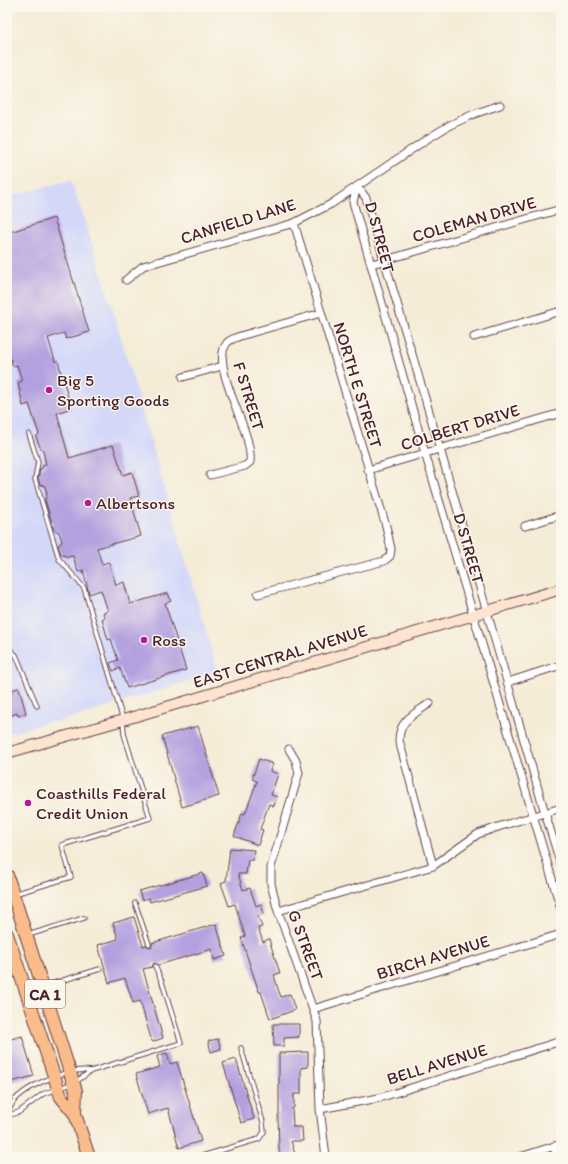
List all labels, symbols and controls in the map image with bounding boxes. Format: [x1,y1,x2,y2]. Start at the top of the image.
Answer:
street label: COLEMAN DRIVE [410,192,538,246]
street label: CANFIELD LANE [178,194,298,248]
street label: D STREET [361,199,399,275]
street label: NORTH E STREET [329,320,387,451]
street label: F STREET [229,359,269,433]
place label: Big 5 Sporting Goods [57,370,169,410]
marker: Big 5 Sporting Goods [44,385,54,395]
street label: COLBERT DRIVE [398,399,522,455]
place label: Albertsons [96,493,175,513]
marker: Albertsons [83,498,93,508]
street label: D STREET [449,510,489,586]
street label: EAST CENTRAL AVENUE [191,620,369,692]
place label: Ross [152,630,186,650]
marker: Ross [139,635,149,645]
place label: Coasthills Federal Credit Union [36,783,166,823]
marker: Coasthills Federal Credit Union [23,798,33,808]
street label: G STREET [284,907,328,983]
street label: BIRCH AVENUE [374,930,492,984]
road number: CA 1 [25,980,65,1008]
street label: BELL AVENUE [384,1039,490,1089]

